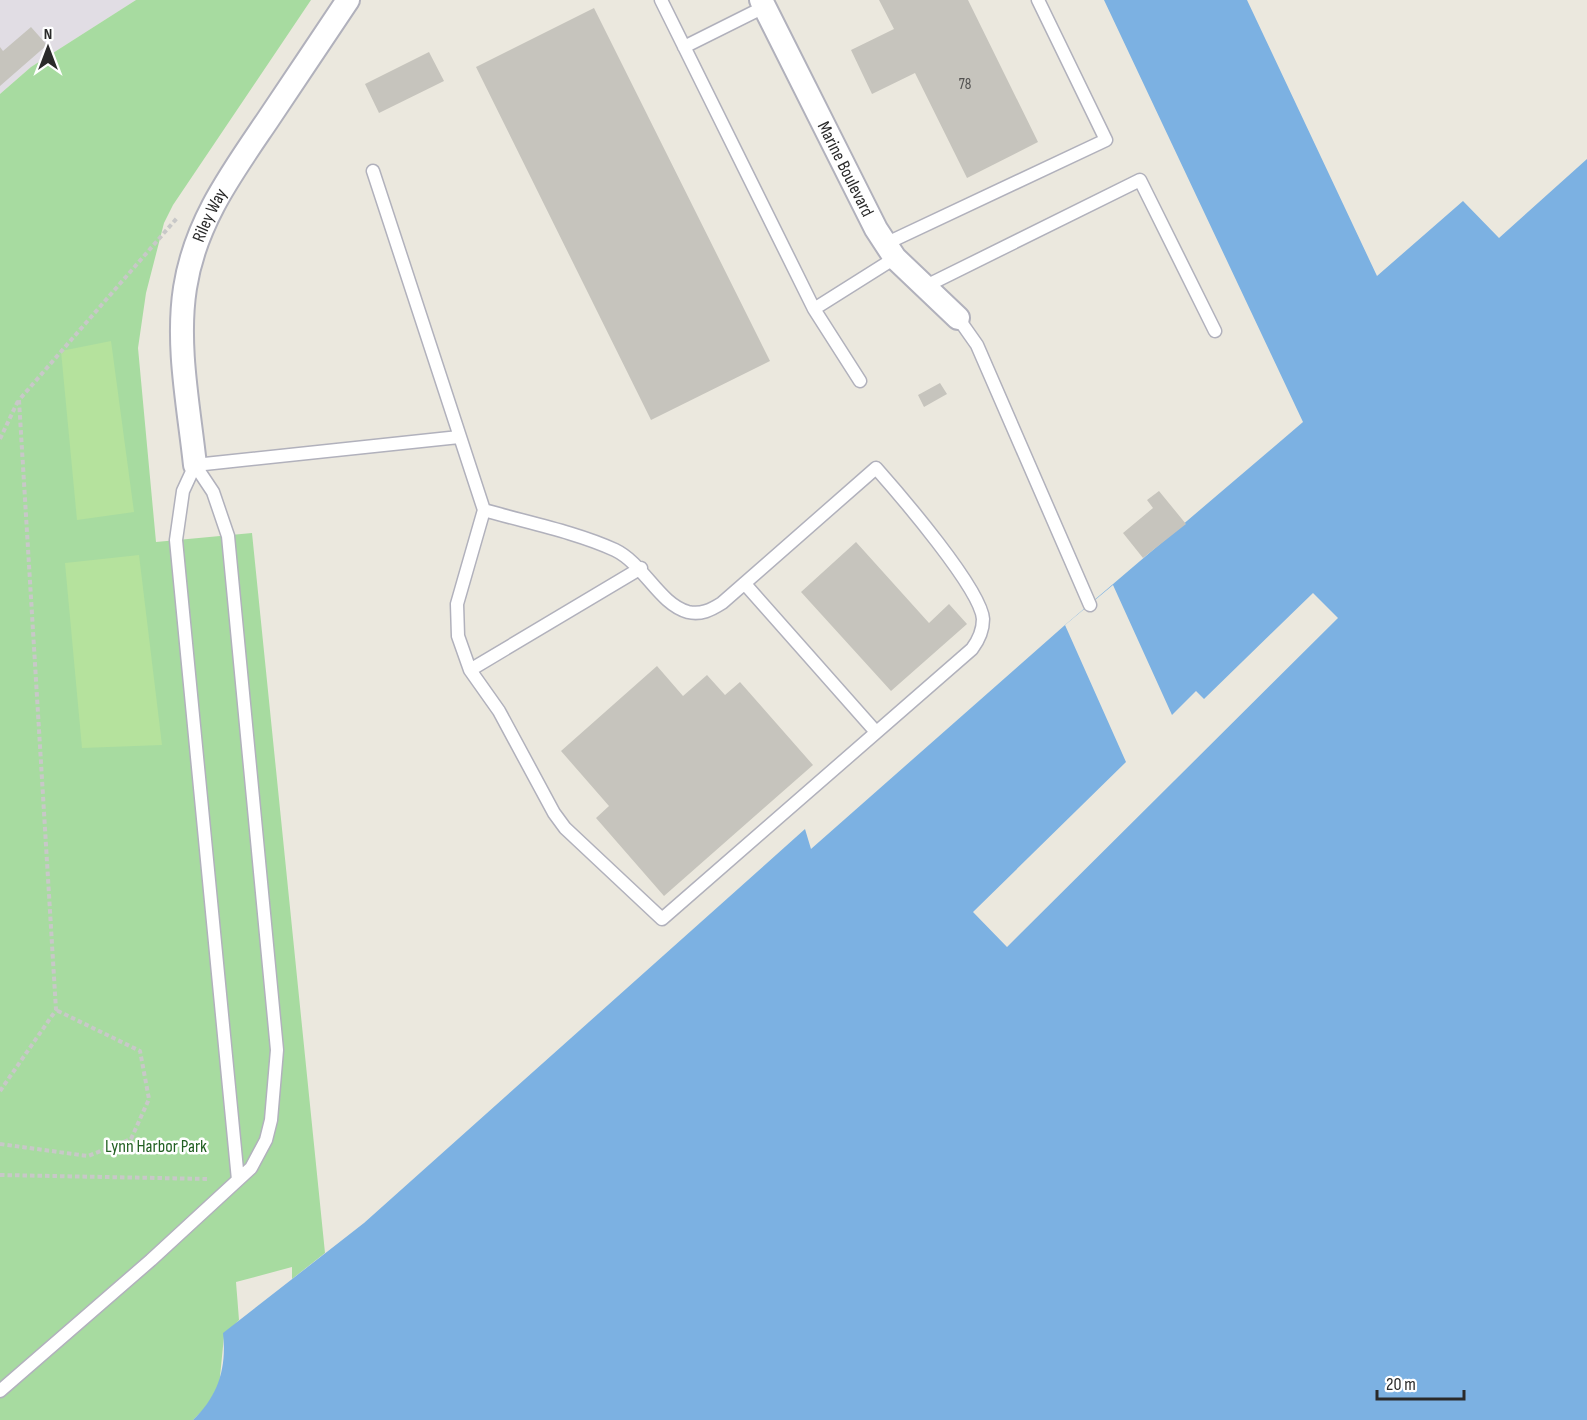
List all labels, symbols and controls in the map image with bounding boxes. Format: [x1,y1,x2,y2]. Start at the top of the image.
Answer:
north arrow [18,18,78,78]
text: N [44,25,52,44]
house number: 78 [959,75,971,94]
street label: Marine Boulevard [813,118,878,220]
street label: Riley Way [188,185,232,245]
park label: Lynn Harbor Park [105,1136,207,1157]
scale bar [1377,1363,1464,1401]
text: 20 m [1386,1374,1416,1395]

